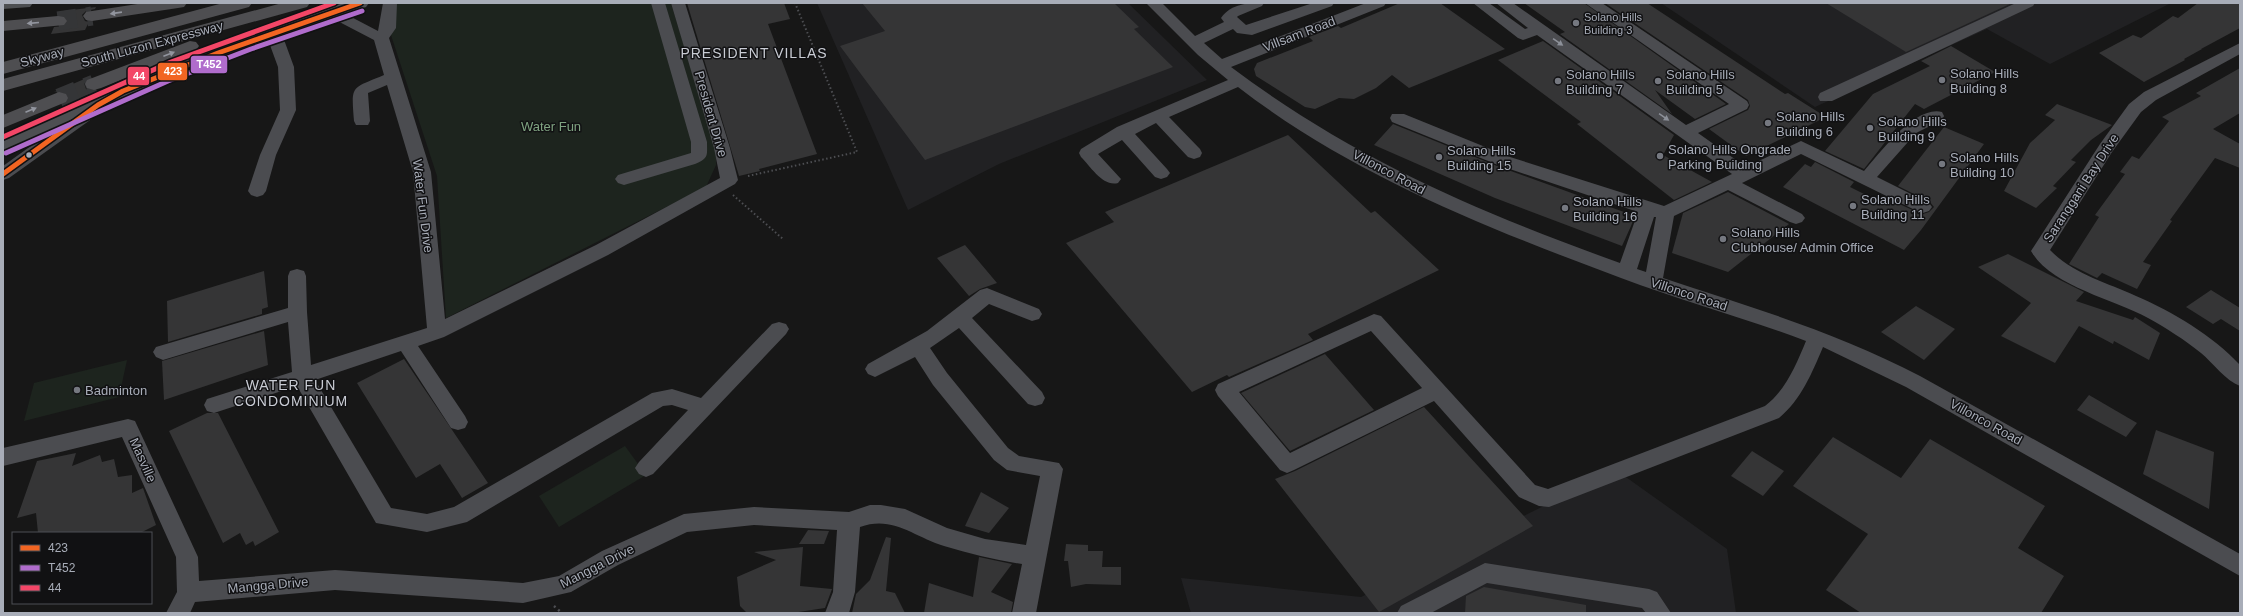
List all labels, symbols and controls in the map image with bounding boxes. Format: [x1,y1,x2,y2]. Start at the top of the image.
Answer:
one-way arrow [110,10,122,16]
place label: Solano Hills Building 3 [1584,11,1643,36]
street label: Villsam Road [1261,13,1337,55]
street label: South Luzon Expressway [79,18,225,70]
marker: Solano Hills Building 3 [1571,18,1581,28]
one-way arrow [27,20,39,26]
one-way arrow [1553,38,1563,46]
street label: Skyway [18,44,66,70]
district label: PRESIDENT VILLAS [680,45,828,61]
one-way arrow [164,51,176,57]
line badge: T452 [190,55,228,74]
text: T452 [196,58,222,70]
line badge: 423 [157,62,188,81]
text: 423 [164,65,182,77]
line badge: 44 [127,66,150,86]
place label: Solano Hills Building 8 [1950,66,2019,96]
place label: Solano Hills Building 7 [1566,67,1635,97]
place label: Solano Hills Building 5 [1666,67,1735,97]
street label: President Drive [692,69,730,159]
text: 44 [133,70,146,82]
marker: Solano Hills Building 8 [1937,75,1947,85]
marker: Solano Hills Building 7 [1553,76,1563,86]
marker: Solano Hills Building 5 [1653,76,1663,86]
one-way arrow [25,107,37,113]
place label: Solano Hills Building 6 [1776,109,1845,139]
one-way arrow [1659,113,1670,121]
place label: Solano Hills Building 9 [1878,114,1947,144]
marker: Solano Hills Building 6 [1763,118,1773,128]
park label: Water Fun [521,119,581,134]
marker: Solano Hills Building 9 [1865,123,1875,133]
street label: Saranggani Bay Drive [2040,131,2122,245]
place label: Solano Hills Ongrade Parking Building [1668,142,1791,172]
place label: Solano Hills Building 15 [1447,143,1516,173]
street label: Villonco Road [1350,147,1428,197]
unlabelled marker [24,150,34,160]
place label: Solano Hills Building 10 [1950,150,2019,180]
marker: Solano Hills Ongrade Parking Building [1655,151,1665,161]
marker: Solano Hills Building 15 [1434,152,1444,162]
street label: Water Fun Drive [410,158,436,254]
marker: Solano Hills Building 10 [1937,159,1947,169]
place label: Solano Hills Building 11 [1861,192,1930,222]
place label: Solano Hills Building 16 [1573,194,1642,224]
marker: Solano Hills Building 11 [1848,201,1858,211]
marker: Solano Hills Building 16 [1560,203,1570,213]
place label: Solano Hills Clubhouse/ Admin Office [1731,225,1874,255]
marker: Solano Hills Clubhouse/ Admin Office [1718,234,1728,244]
street label: Villonco Road [1649,275,1729,313]
district label: WATER FUN CONDOMINIUM [234,377,348,409]
place label: Badminton [85,383,147,398]
marker: Badminton [72,385,82,395]
street label: Villonco Road [1947,396,2025,448]
street label: Masville [127,435,159,485]
legend [12,532,152,604]
text: 423 [48,541,68,555]
street label: Mangga Drive [558,541,636,591]
text: T452 [48,561,76,575]
street label: Mangga Drive [227,574,309,596]
text: 44 [48,581,62,595]

